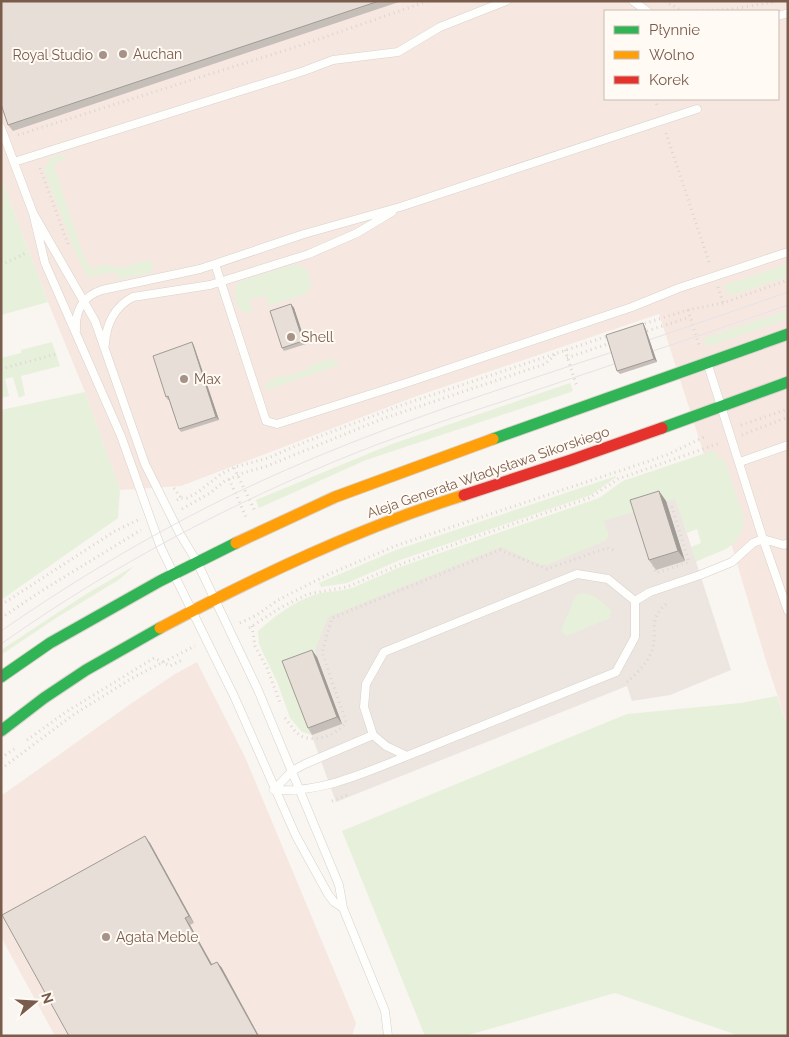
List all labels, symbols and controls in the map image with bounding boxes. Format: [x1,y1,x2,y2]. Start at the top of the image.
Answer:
legend [604,10,779,100]
text: Płynnie [649,21,700,39]
place label: Auchan [133,46,182,62]
text: Wolno [649,46,694,64]
place label: Royal Studio [13,47,93,63]
marker: Auchan [117,48,129,60]
marker: Royal Studio [97,49,109,61]
text: Korek [649,71,689,89]
place label: Shell [301,329,334,345]
marker: Shell [285,331,297,343]
place label: Max [194,371,221,387]
marker: Max [178,373,190,385]
street label: Aleja Generała Władysława Sikorskiego [365,423,611,521]
place label: Agata Meble [116,929,198,945]
marker: Agata Meble [100,931,112,943]
north arrow [10,977,60,1027]
text: N [38,990,57,1006]

